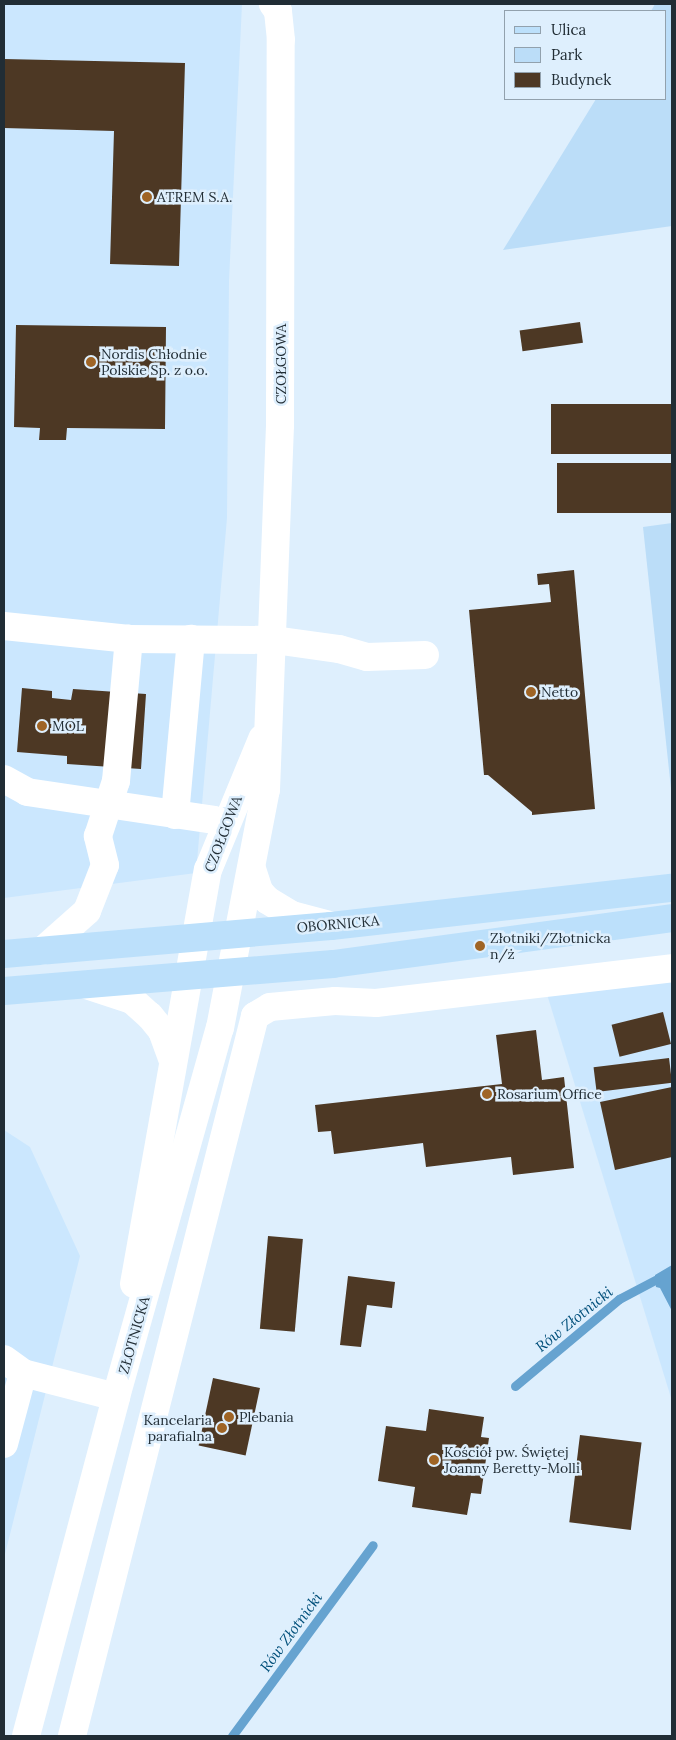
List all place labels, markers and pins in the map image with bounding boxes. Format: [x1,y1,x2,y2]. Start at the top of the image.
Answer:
place label: ATREM S.A. [157,189,232,205]
marker: ATREM S.A. [141,191,153,203]
place label: Nordis Chłodnie Polskie Sp. z o.o. [101,346,208,378]
marker: Nordis Chłodnie Polskie Sp. z o.o. [85,356,97,368]
place label: Netto [541,684,578,700]
marker: Netto [525,686,537,698]
place label: MOL [52,718,84,734]
marker: MOL [36,720,48,732]
place label: Złotniki/Złotnicka n/ż [490,930,611,962]
marker: Złotniki/Złotnicka n/ż [474,940,486,952]
place label: Rosarium Office [497,1086,602,1102]
marker: Rosarium Office [481,1088,493,1100]
place label: Plebania [239,1409,294,1425]
marker: Plebania [223,1411,235,1423]
place label: Kancelaria parafialna [143,1412,212,1444]
marker: Kancelaria parafialna [216,1422,228,1434]
place label: Kościół pw. Świętej Joanny Beretty-Molli [444,1444,580,1476]
marker: Kościół pw. Świętej Joanny Beretty-Molli [428,1454,440,1466]

